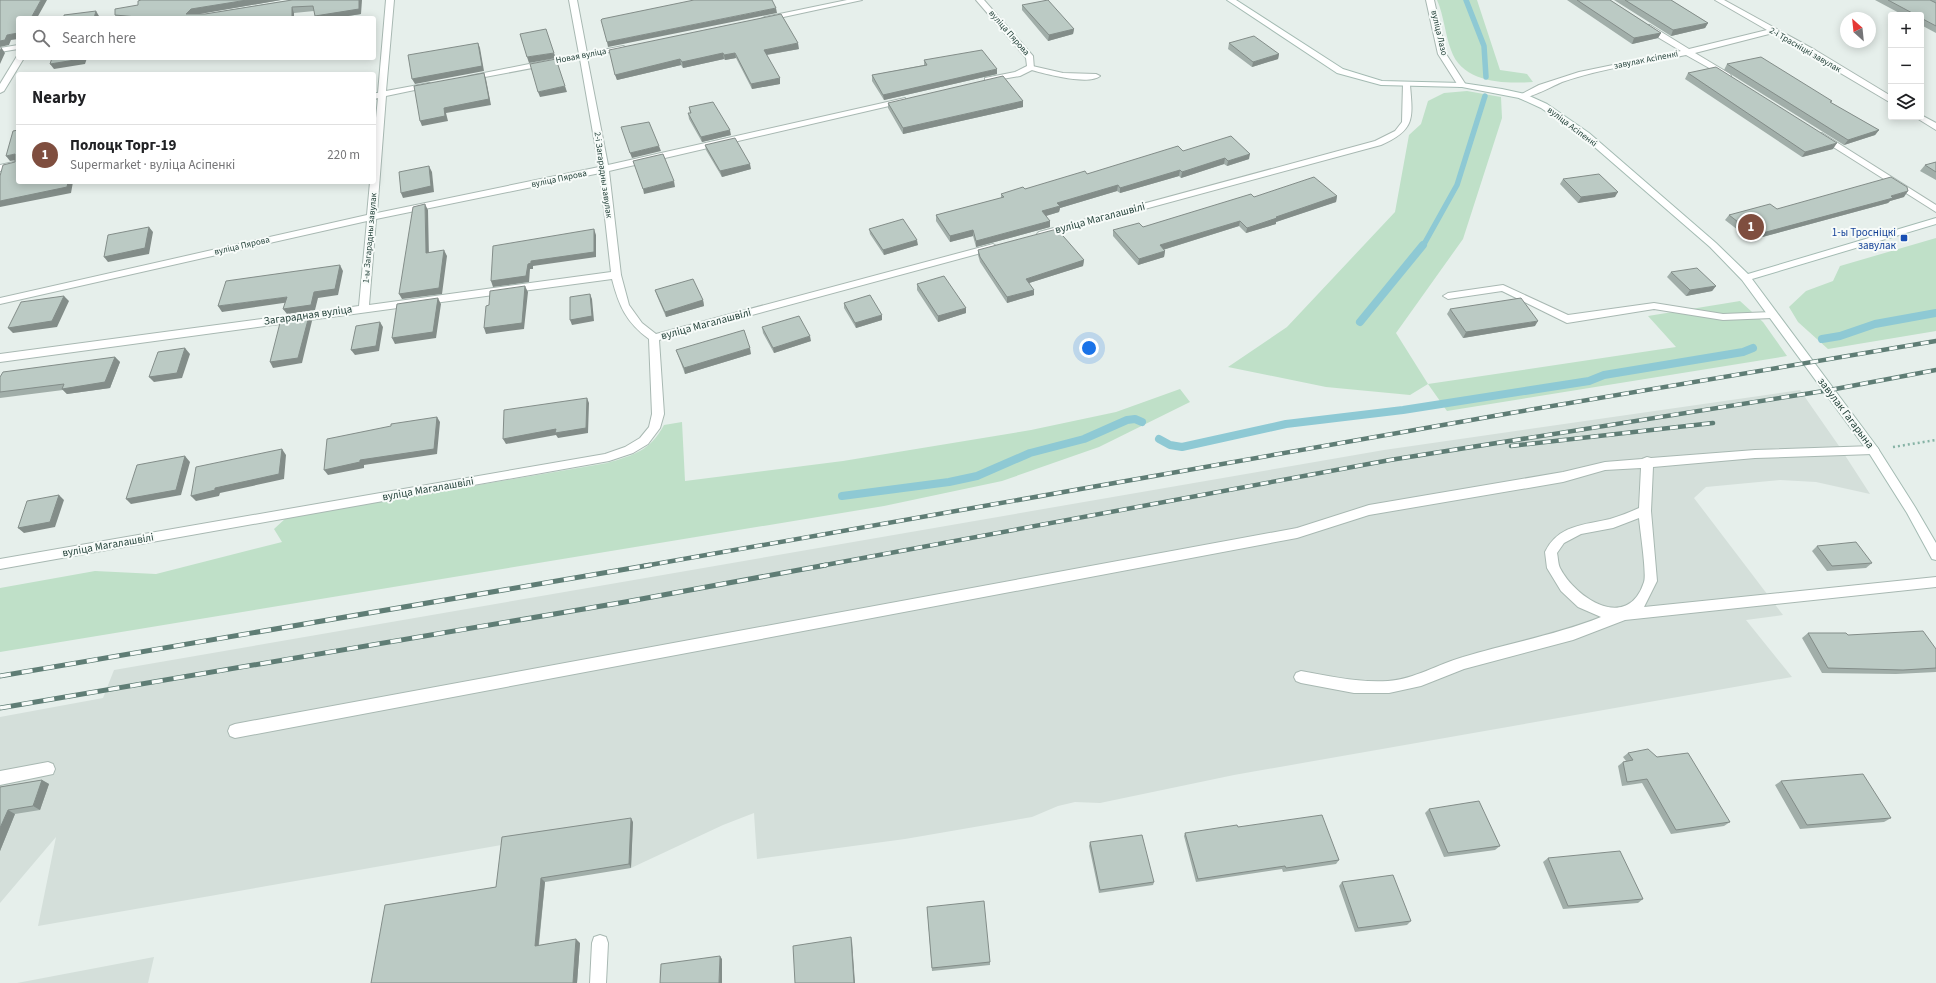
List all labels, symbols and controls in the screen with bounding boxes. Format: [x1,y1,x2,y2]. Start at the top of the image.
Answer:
street label: вуліца Пярова [986,7,1032,59]
street label: вуліца Лазо [1427,9,1451,57]
north arrow [1840,12,1876,48]
map controls [1888,12,1924,120]
button: + [1888,12,1924,48]
search box [16,16,376,60]
street label: 2-і Трасніцкі завулак [1767,24,1844,76]
icon: search [30,27,52,49]
text: Search here [62,28,136,49]
street label: Новая вуліца [554,45,608,67]
street label: завулак Асіпенкі [1613,47,1679,73]
button: − [1888,48,1924,84]
button: layers [1888,84,1924,120]
text: Nearby [32,86,86,110]
street label: вуліца Асіпенкі [1544,104,1600,150]
street label: 2-і Загарадны завулак [591,131,616,219]
text: Полоцк Торг-19 [70,135,176,156]
text: 1 [42,146,48,164]
text: 220 m [327,146,360,164]
text: Supermarket · вуліца Асіпенкі [70,156,235,174]
street label: вуліца Пярова [530,167,588,191]
street label: 1-ы Загарадны завулак [360,192,380,284]
street label: вуліца Магалашвілі [1053,199,1147,237]
pin: 1 [1738,212,1764,242]
place label: 1-ы Тросніцкі завулак [1832,225,1897,253]
street label: вуліца Пярова [213,233,271,259]
marker: 1-ы Тросніцкі завулак [1899,233,1909,243]
street label: Загарадная вуліца [263,301,353,329]
street label: вуліца Магалашвілі [659,305,753,343]
your location [1079,338,1099,358]
street label: завулак Гагарына [1814,374,1878,452]
street label: вуліца Магалашвілі [381,474,475,504]
street label: вуліца Магалашвілі [61,530,155,560]

